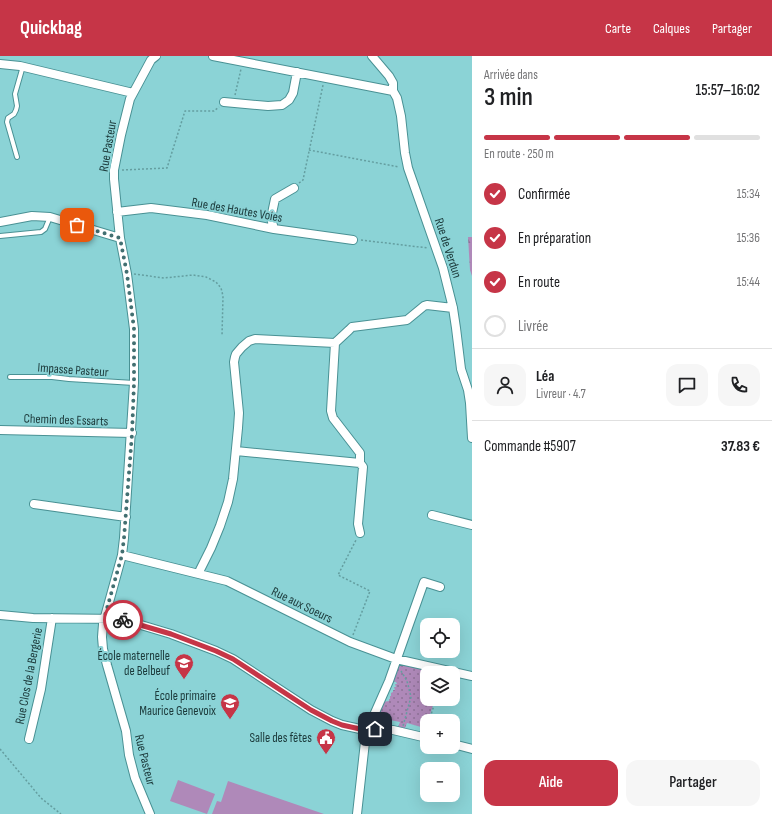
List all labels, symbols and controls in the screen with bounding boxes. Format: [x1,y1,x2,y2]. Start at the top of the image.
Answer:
text: Quickbag [20,17,82,40]
text: Carte [605,20,631,37]
text: Calques [653,20,690,37]
text: Partager [712,20,752,37]
text: Arrivée dans [484,67,538,83]
text: 15:57–16:02 [696,81,760,100]
text: 3 min [484,82,533,113]
street label: Rue Pasteur [96,119,120,173]
text: En route · 250 m [484,146,554,162]
icon: check [484,183,506,205]
text: Confirmée [518,185,570,204]
text: 15:34 [737,186,760,202]
street label: Rue des Hautes Voies [190,194,284,226]
pin [60,208,94,242]
icon: bag [66,214,88,236]
street label: Rue de Verdun [431,216,465,280]
icon: check [484,227,506,249]
text: En préparation [518,229,591,248]
text: 15:36 [737,230,760,246]
icon: check [484,271,506,293]
text: En route [518,273,560,292]
text: 15:44 [737,274,760,290]
text: Livrée [518,317,548,336]
street label: Impasse Pasteur [37,360,109,380]
button: person [484,364,526,406]
button: chat [666,364,708,406]
button: phone [718,364,760,406]
text: Léa [536,367,554,386]
text: Livreur · 4.7 [536,386,586,402]
street label: Chemin des Essarts [23,411,109,429]
text: Commande #5907 [484,437,576,456]
text: 37.83 € [721,437,760,456]
street label: Rue aux Soeurs [269,583,335,627]
courier [103,600,143,640]
icon: bike [112,609,134,631]
map controls [420,618,460,802]
button: locate [420,618,460,658]
street label: Rue Clos de la Bergerie [12,626,46,726]
place label: École maternelle de Belbeuf [97,648,170,679]
school or university icon: École maternelle de Belbeuf [173,652,195,680]
button: layers [420,666,460,706]
place label: École primaire Maurice Genevoix [139,688,216,719]
school or university icon: École primaire Maurice Genevoix [219,692,241,720]
pin [358,712,392,746]
button: + [420,714,460,754]
icon: home [364,718,386,740]
public building icon: Salle des fêtes [315,727,337,755]
place label: Salle des fêtes [250,730,312,746]
street label: Rue Pasteur [131,733,159,787]
button: Aide [484,760,618,806]
button: Partager [626,760,760,806]
button: − [420,762,460,802]

